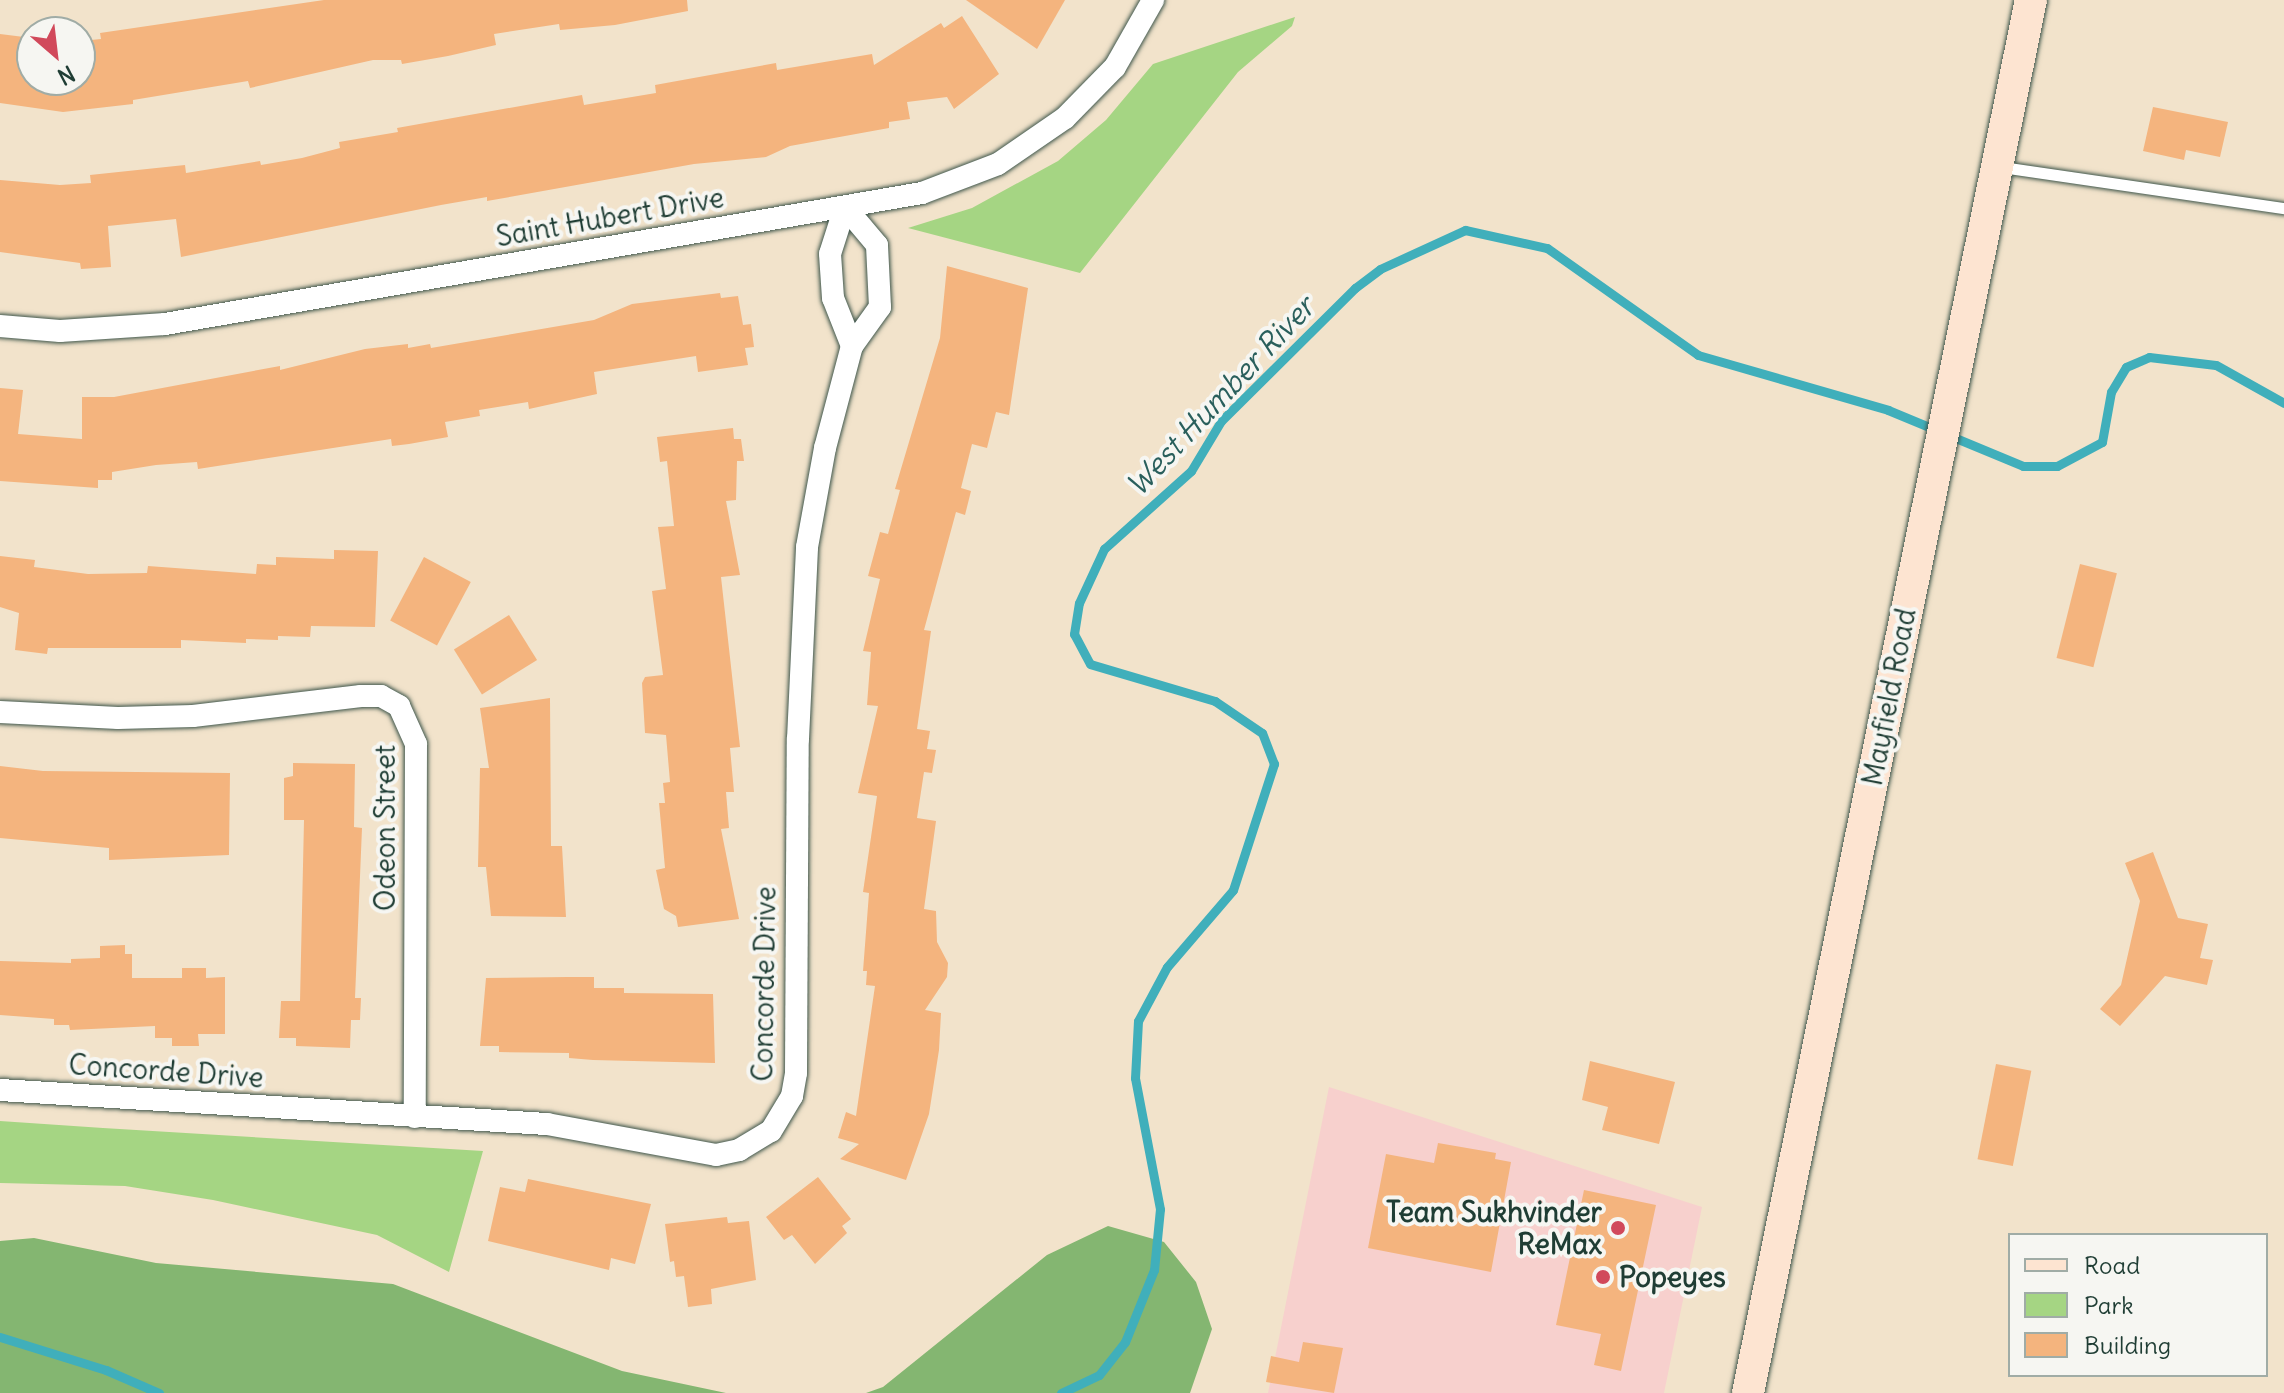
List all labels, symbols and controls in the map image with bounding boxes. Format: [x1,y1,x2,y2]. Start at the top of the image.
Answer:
north arrow [16,16,96,96]
text: N [53,59,80,91]
street label: Saint Hubert Drive [494,180,726,254]
water label: West Humber River [1118,289,1322,503]
street label: Mayfield Road [1855,606,1923,788]
street label: Odeon Street [368,745,402,911]
street label: Concorde Drive [745,886,783,1082]
street label: Concorde Drive [67,1047,265,1095]
place label: Team Sukhvinder ReMax [1386,1195,1602,1261]
marker: Team Sukhvinder ReMax [1609,1219,1627,1237]
legend [2008,1233,2268,1377]
text: Road [2084,1250,2140,1280]
place label: Popeyes [1619,1260,1726,1294]
marker: Popeyes [1594,1268,1612,1286]
text: Park [2084,1290,2134,1320]
text: Building [2084,1330,2171,1360]

